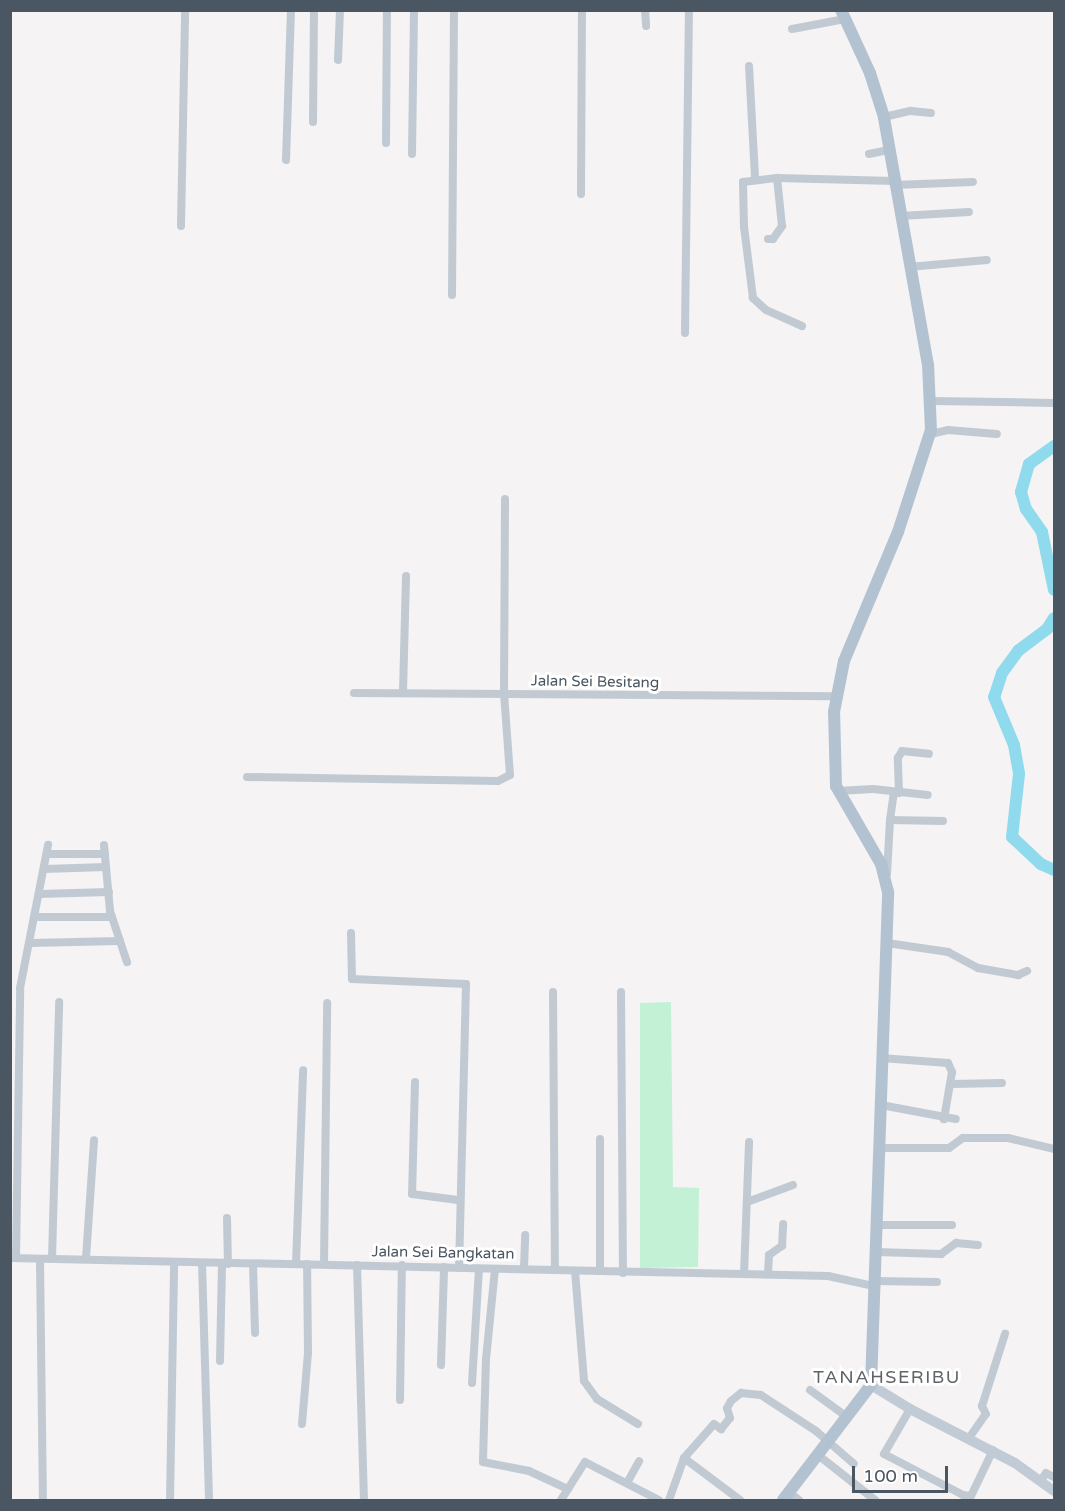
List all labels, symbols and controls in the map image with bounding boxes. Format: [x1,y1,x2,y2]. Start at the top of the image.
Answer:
street label: Jalan Sei Besitang [531,672,659,692]
street label: Jalan Sei Bangkatan [371,1243,515,1263]
district label: TANAHSERIBU [813,1366,961,1388]
scale bar [855,1454,951,1492]
text: 100 m [863,1465,918,1487]

